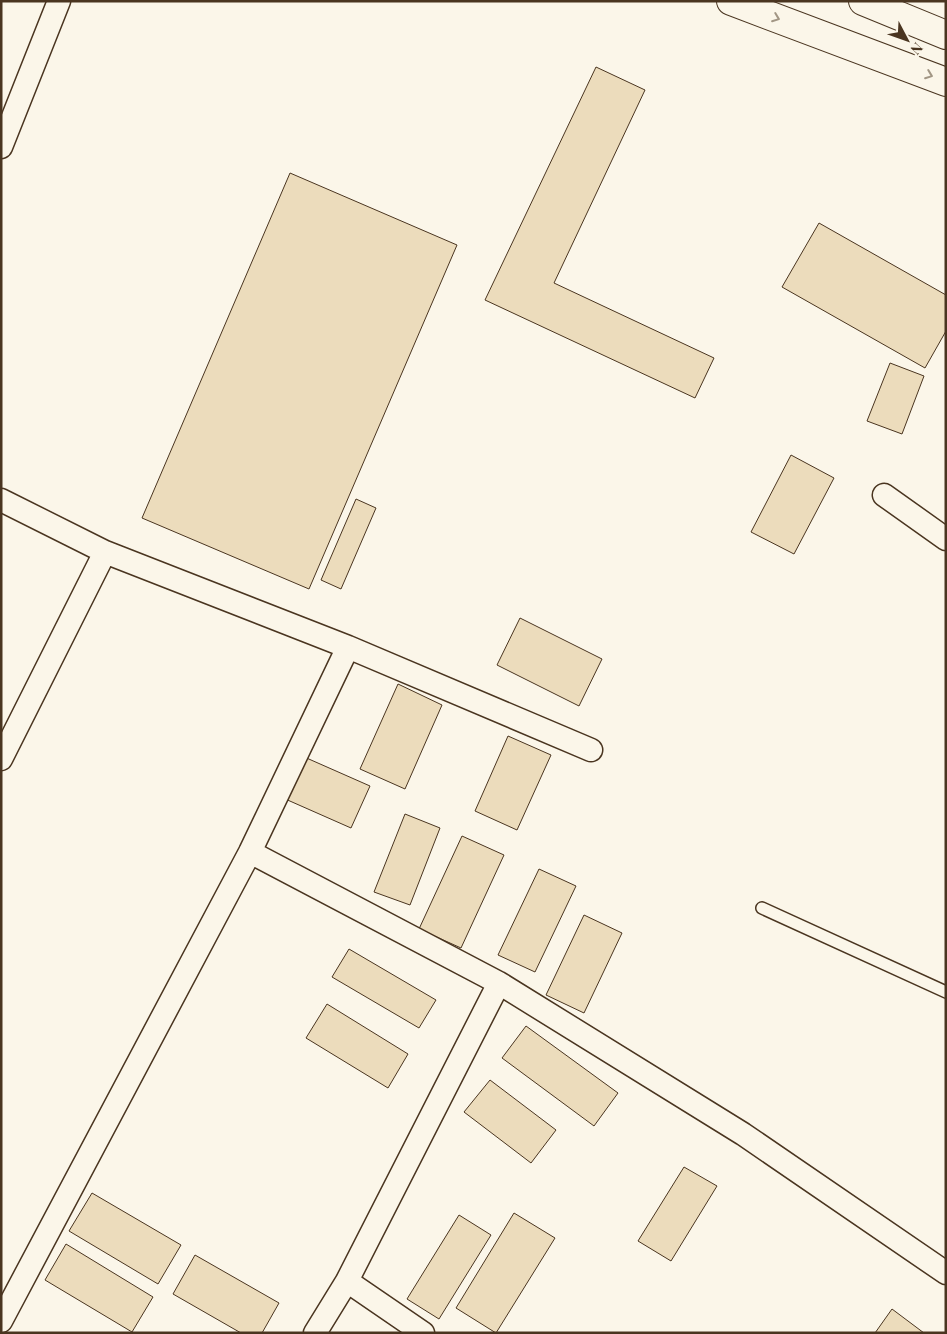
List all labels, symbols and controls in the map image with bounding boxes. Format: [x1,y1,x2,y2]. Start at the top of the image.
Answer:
one-way arrow [772,12,780,22]
north arrow [882,15,932,65]
text: N [907,39,928,59]
one-way arrow [924,69,932,79]

